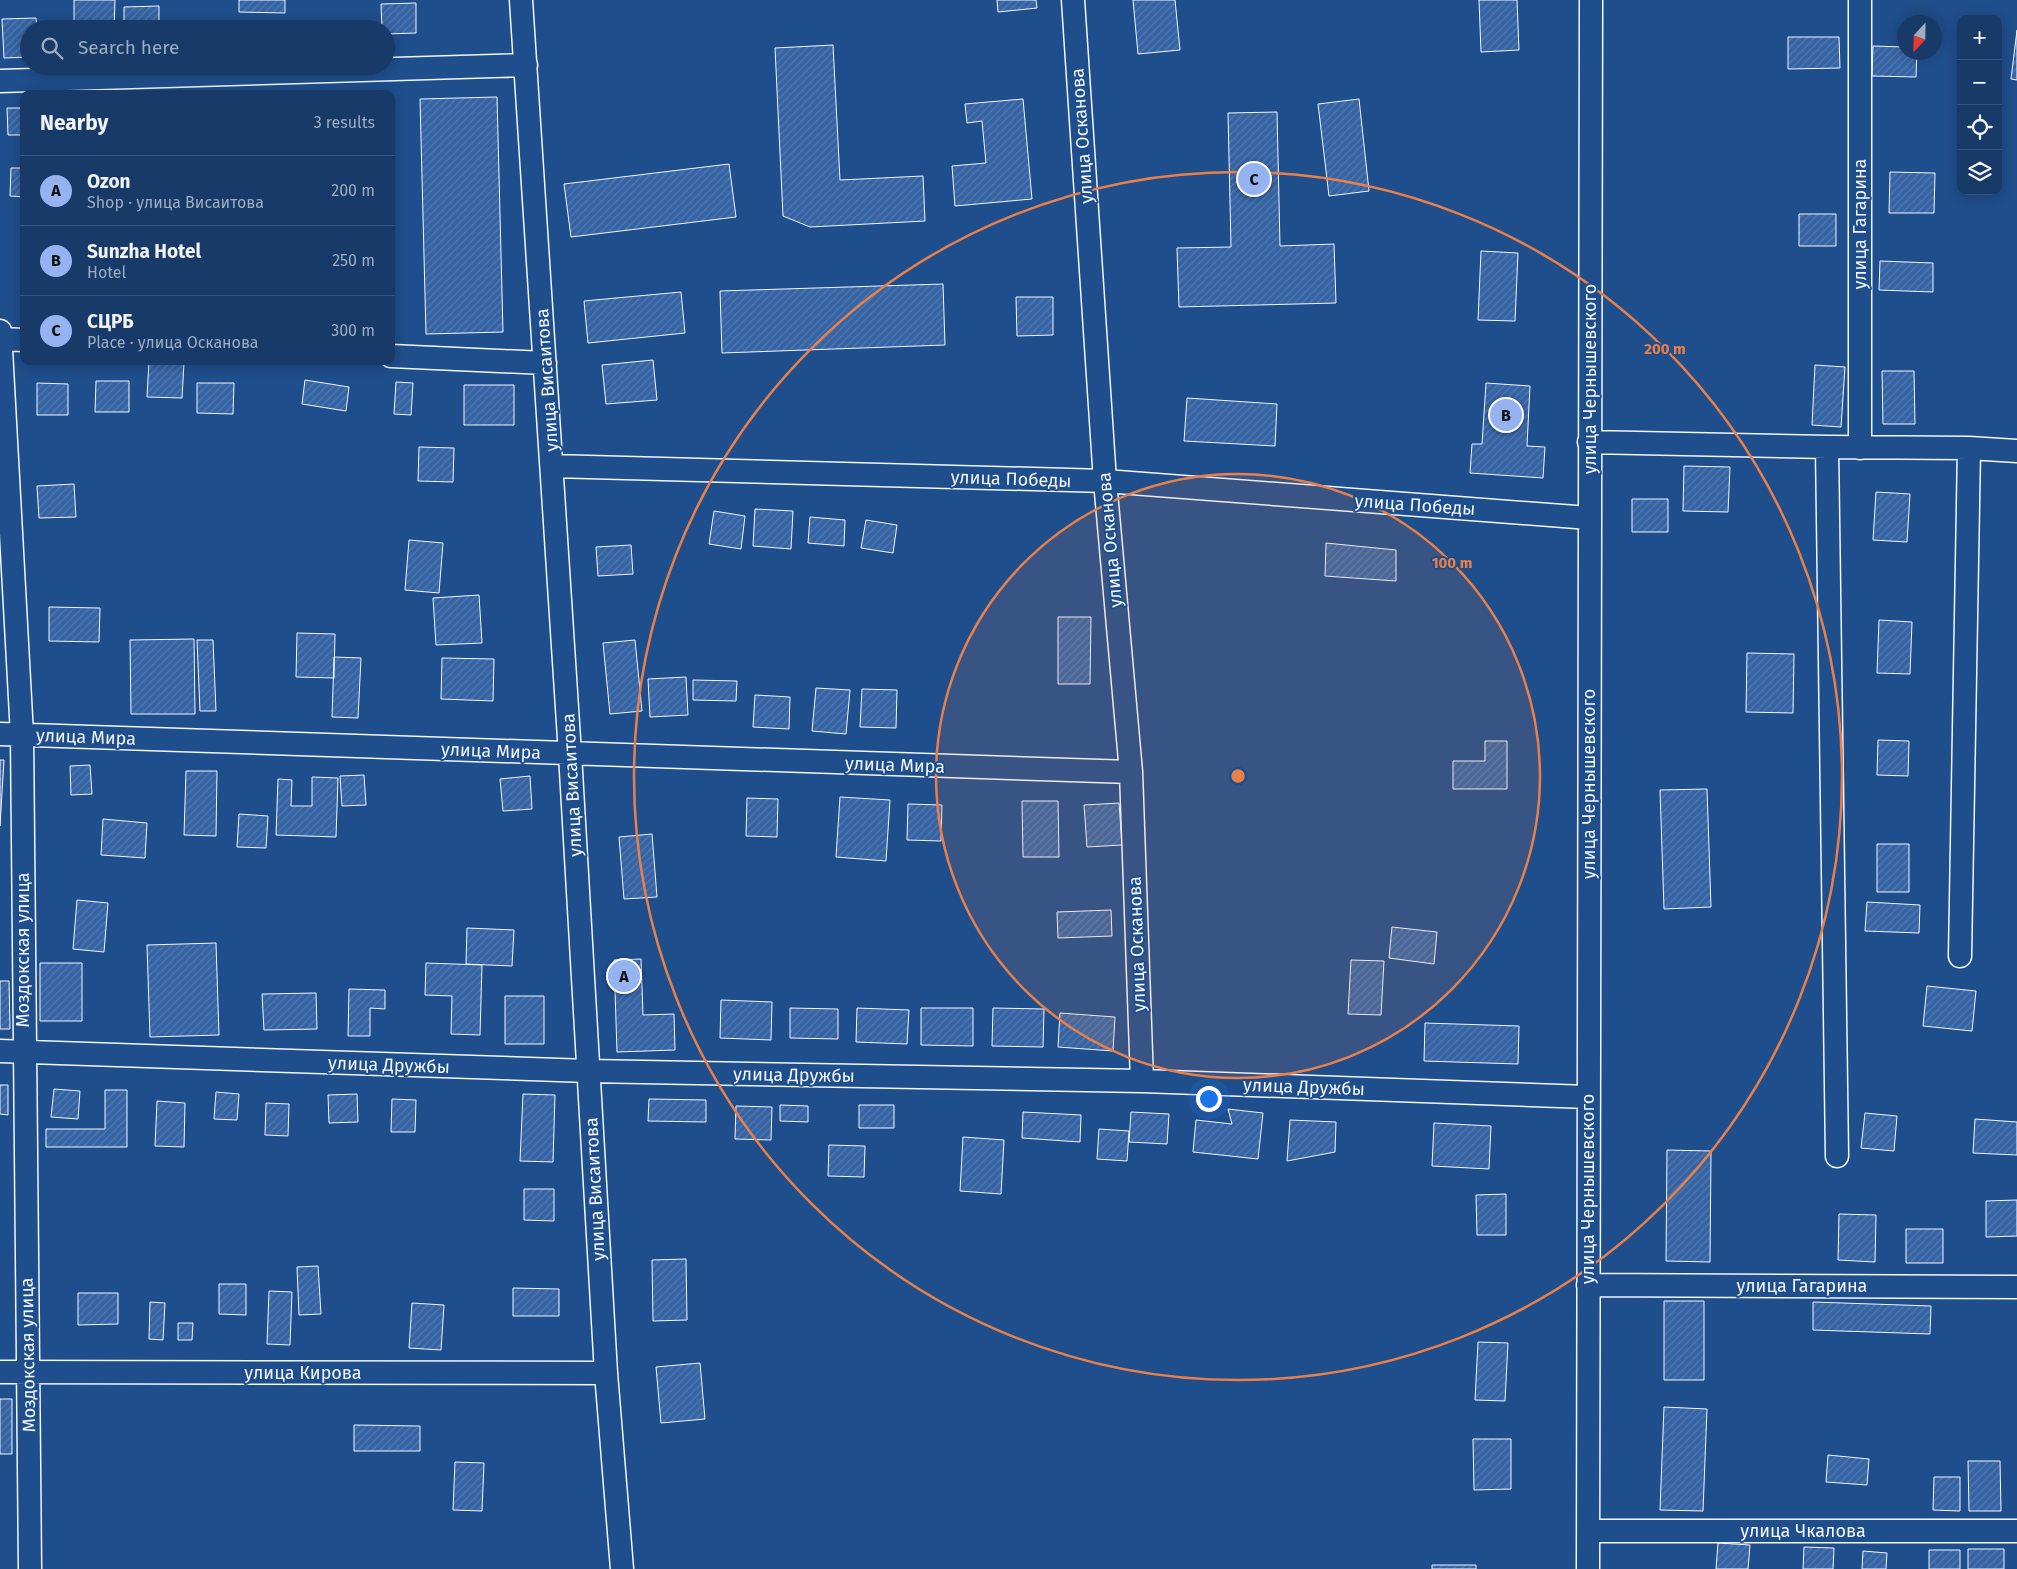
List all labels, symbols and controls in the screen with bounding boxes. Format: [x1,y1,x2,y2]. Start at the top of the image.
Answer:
north arrow [1897,15,1942,60]
map controls [1957,15,2002,195]
button: + [1957,15,2002,60]
search box [20,20,395,75]
icon: search [38,34,66,62]
text: Search here [78,36,179,59]
button: − [1957,60,2002,105]
street label: улица Осканова [1066,67,1098,205]
button: locate [1957,105,2002,150]
text: Nearby [40,110,108,136]
text: 3 results [314,113,375,132]
button: layers [1957,150,2002,195]
street label: улица Гагарина [1849,159,1871,289]
pin: C [1238,160,1270,198]
text: Ozon [87,170,131,193]
text: A [51,181,61,200]
text: 200 m [331,181,375,200]
text: Shop · улица Висаитова [87,193,264,212]
text: Sunzha Hotel [87,240,201,263]
text: B [51,251,61,270]
text: 250 m [332,251,375,270]
text: Hotel [87,263,126,282]
street label: улица Чернышевского [1579,284,1601,474]
street label: улица Висаитова [531,308,563,452]
text: СЦРБ [87,310,134,333]
text: C [51,321,61,340]
text: 300 m [331,321,375,340]
text: Place · улица Осканова [87,333,259,352]
text: 200 m [1644,340,1686,358]
pin: B [1490,396,1522,434]
street label: улица Победы [950,466,1072,492]
street label: улица Осканова [1093,471,1127,609]
street label: улица Победы [1354,490,1476,520]
text: 100 m [1432,554,1472,572]
street label: улица Чернышевского [1578,689,1600,879]
street label: улица Висаитова [557,713,587,857]
street label: улица Мира [36,724,136,750]
street label: улица Мира [441,738,541,764]
street label: улица Мира [845,752,945,778]
centre of rings [1229,767,1247,785]
street label: Моздокская улица [12,873,34,1027]
street label: улица Осканова [1124,876,1150,1012]
pin: A [608,957,640,995]
street label: улица Дружбы [328,1052,450,1078]
street label: улица Дружбы [733,1063,855,1087]
street label: улица Дружбы [1243,1074,1365,1100]
your location [1196,1086,1222,1112]
street label: улица Чернышевского [1577,1094,1599,1284]
street label: улица Висаитова [580,1117,610,1261]
street label: улица Гагарина [1737,1275,1867,1297]
street label: Моздокская улица [16,1277,40,1433]
street label: улица Кирова [244,1362,362,1384]
street label: улица Чкалова [1740,1520,1866,1542]

